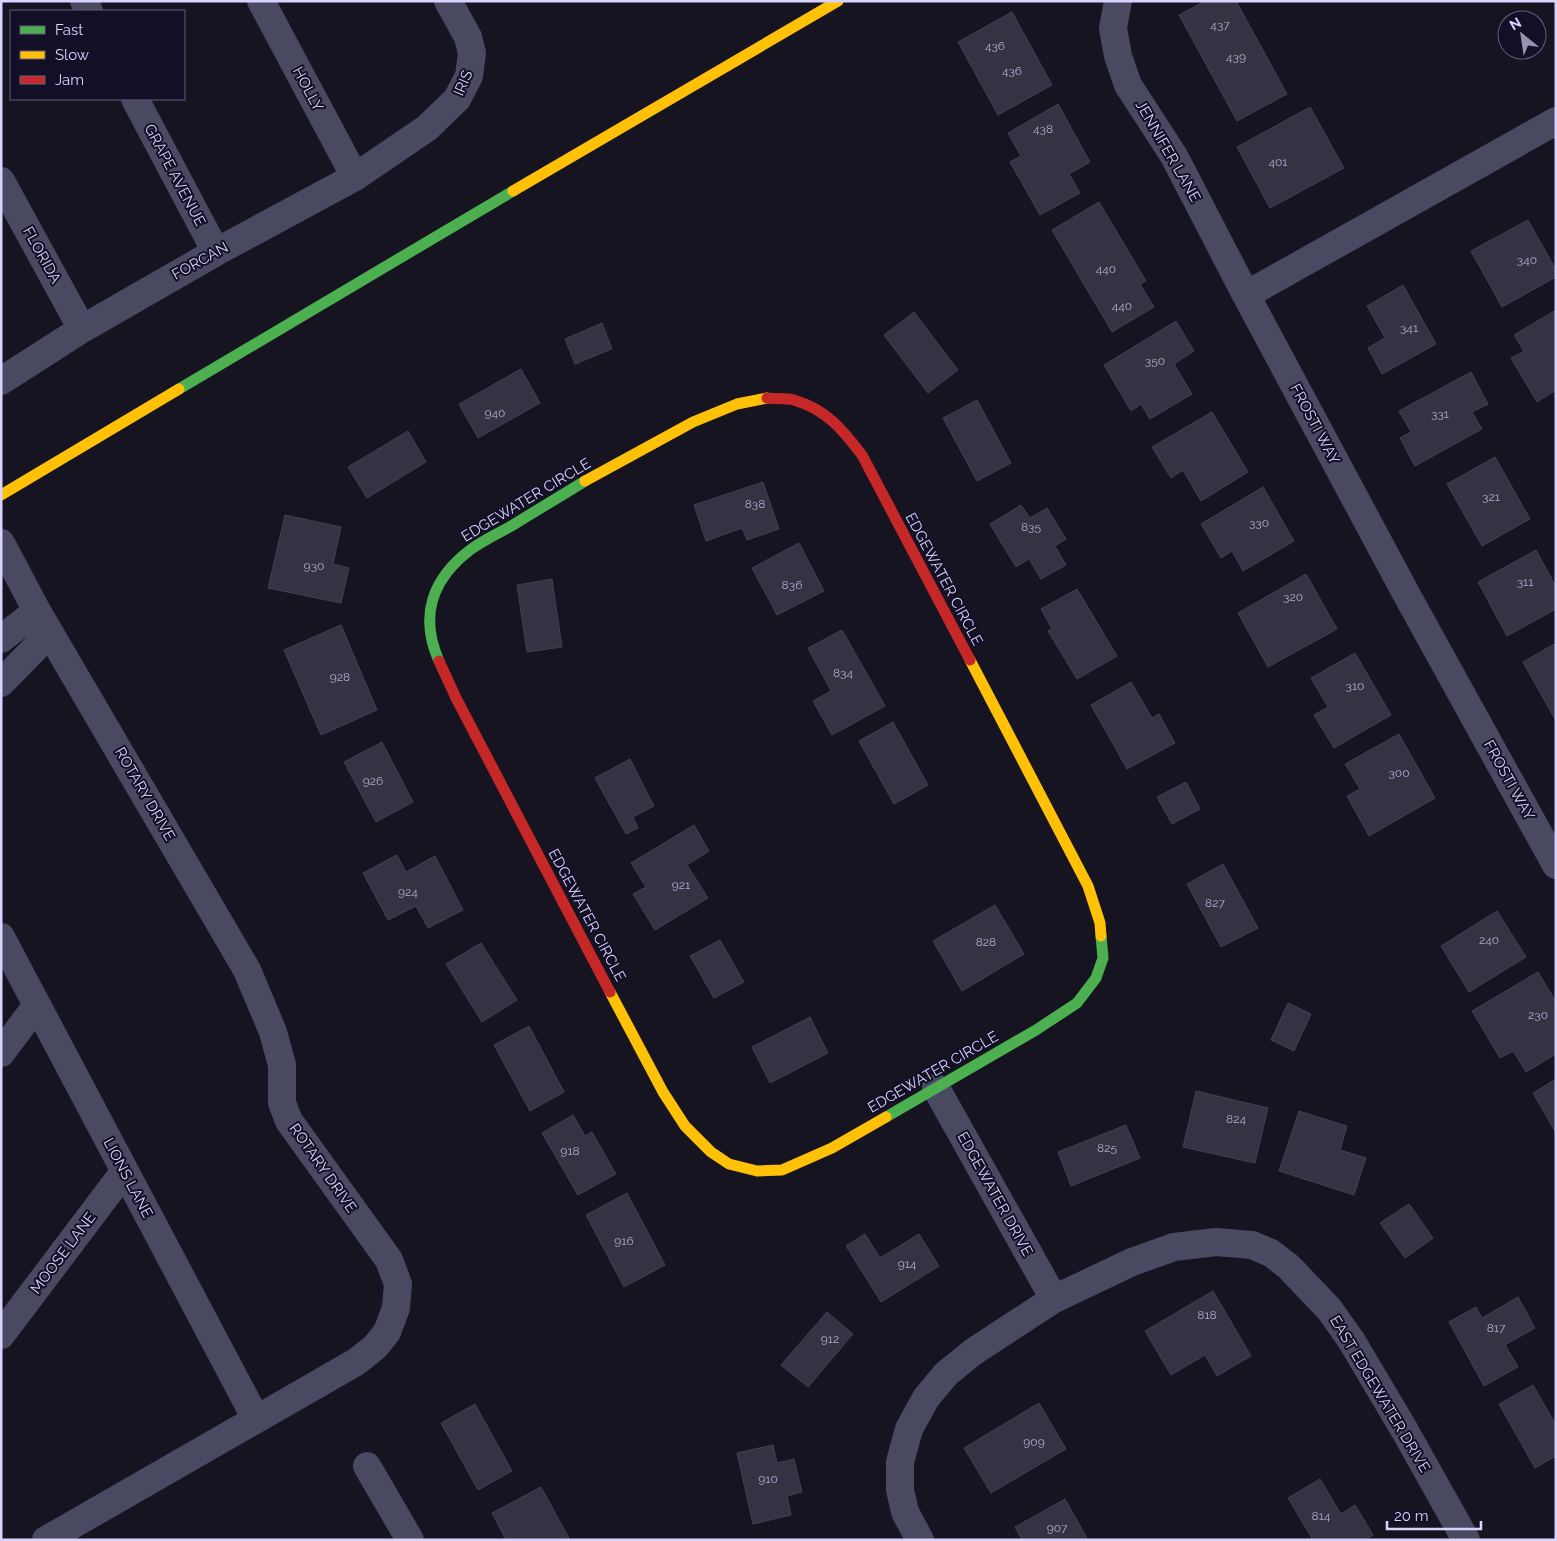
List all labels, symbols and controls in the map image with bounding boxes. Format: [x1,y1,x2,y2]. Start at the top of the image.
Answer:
legend [10,10,185,100]
north arrow [1497,10,1547,60]
text: N [1507,14,1524,33]
house number: 437 [1210,18,1230,32]
text: Fast [55,21,83,39]
house number: 436 [985,39,1005,53]
text: Slow [55,46,89,64]
house number: 439 [1226,50,1246,64]
street label: HOLLY [289,64,327,115]
house number: 436 [1002,64,1022,78]
street label: IRIS [450,67,476,99]
text: Jam [55,71,84,89]
street label: JENNIFER LANE [1132,97,1204,205]
street label: GRAPE AVENUE [141,121,209,229]
house number: 438 [1033,122,1053,136]
house number: 401 [1268,155,1288,169]
street label: FLORIDA [19,223,65,287]
street label: FORCAN [169,238,231,284]
house number: 340 [1517,253,1537,267]
house number: 440 [1096,262,1116,276]
house number: 440 [1112,299,1132,313]
house number: 341 [1400,321,1418,335]
house number: 350 [1145,354,1165,368]
street label: FROSTI WAY [1286,381,1344,468]
house number: 940 [485,406,505,420]
house number: 331 [1431,407,1449,421]
street label: EDGEWATER CIRCLE [458,454,594,546]
house number: 321 [1482,490,1500,504]
house number: 838 [745,497,765,511]
street label: EDGEWATER CIRCLE [901,510,987,648]
house number: 330 [1249,516,1269,530]
house number: 835 [1021,520,1041,534]
house number: 930 [304,559,324,573]
house number: 311 [1517,575,1533,589]
house number: 836 [782,578,802,592]
house number: 320 [1283,590,1303,604]
house number: 834 [833,666,853,680]
house number: 928 [330,670,350,684]
house number: 310 [1346,679,1364,693]
street label: FROSTI WAY [1480,737,1538,823]
street label: ROTARY DRIVE [111,744,179,844]
house number: 300 [1388,766,1410,780]
house number: 926 [363,774,383,788]
street label: EDGEWATER CIRCLE [544,846,630,984]
house number: 921 [672,878,690,892]
house number: 924 [398,885,418,899]
house number: 827 [1205,896,1225,910]
house number: 240 [1479,933,1499,947]
house number: 828 [976,935,996,949]
house number: 230 [1528,1008,1548,1022]
street label: EDGEWATER CIRCLE [865,1027,1001,1117]
house number: 824 [1226,1112,1246,1126]
street label: ROTARY DRIVE [286,1120,360,1216]
street label: EDGEWATER DRIVE [953,1129,1037,1259]
street label: LIONS LANE [99,1135,157,1221]
house number: 825 [1097,1141,1117,1155]
house number: 918 [560,1144,580,1158]
street label: MOOSE LANE [27,1209,99,1297]
house number: 916 [614,1234,634,1248]
house number: 914 [898,1257,917,1271]
house number: 818 [1197,1308,1217,1322]
street label: EAST EDGEWATER DRIVE [1326,1312,1434,1476]
house number: 817 [1487,1321,1506,1335]
house number: 912 [821,1332,839,1346]
house number: 909 [1023,1435,1045,1449]
house number: 910 [758,1472,778,1486]
scale bar [1387,1498,1481,1530]
text: 20 m [1394,1507,1429,1525]
house number: 814 [1312,1509,1331,1523]
house number: 907 [1047,1521,1068,1535]

